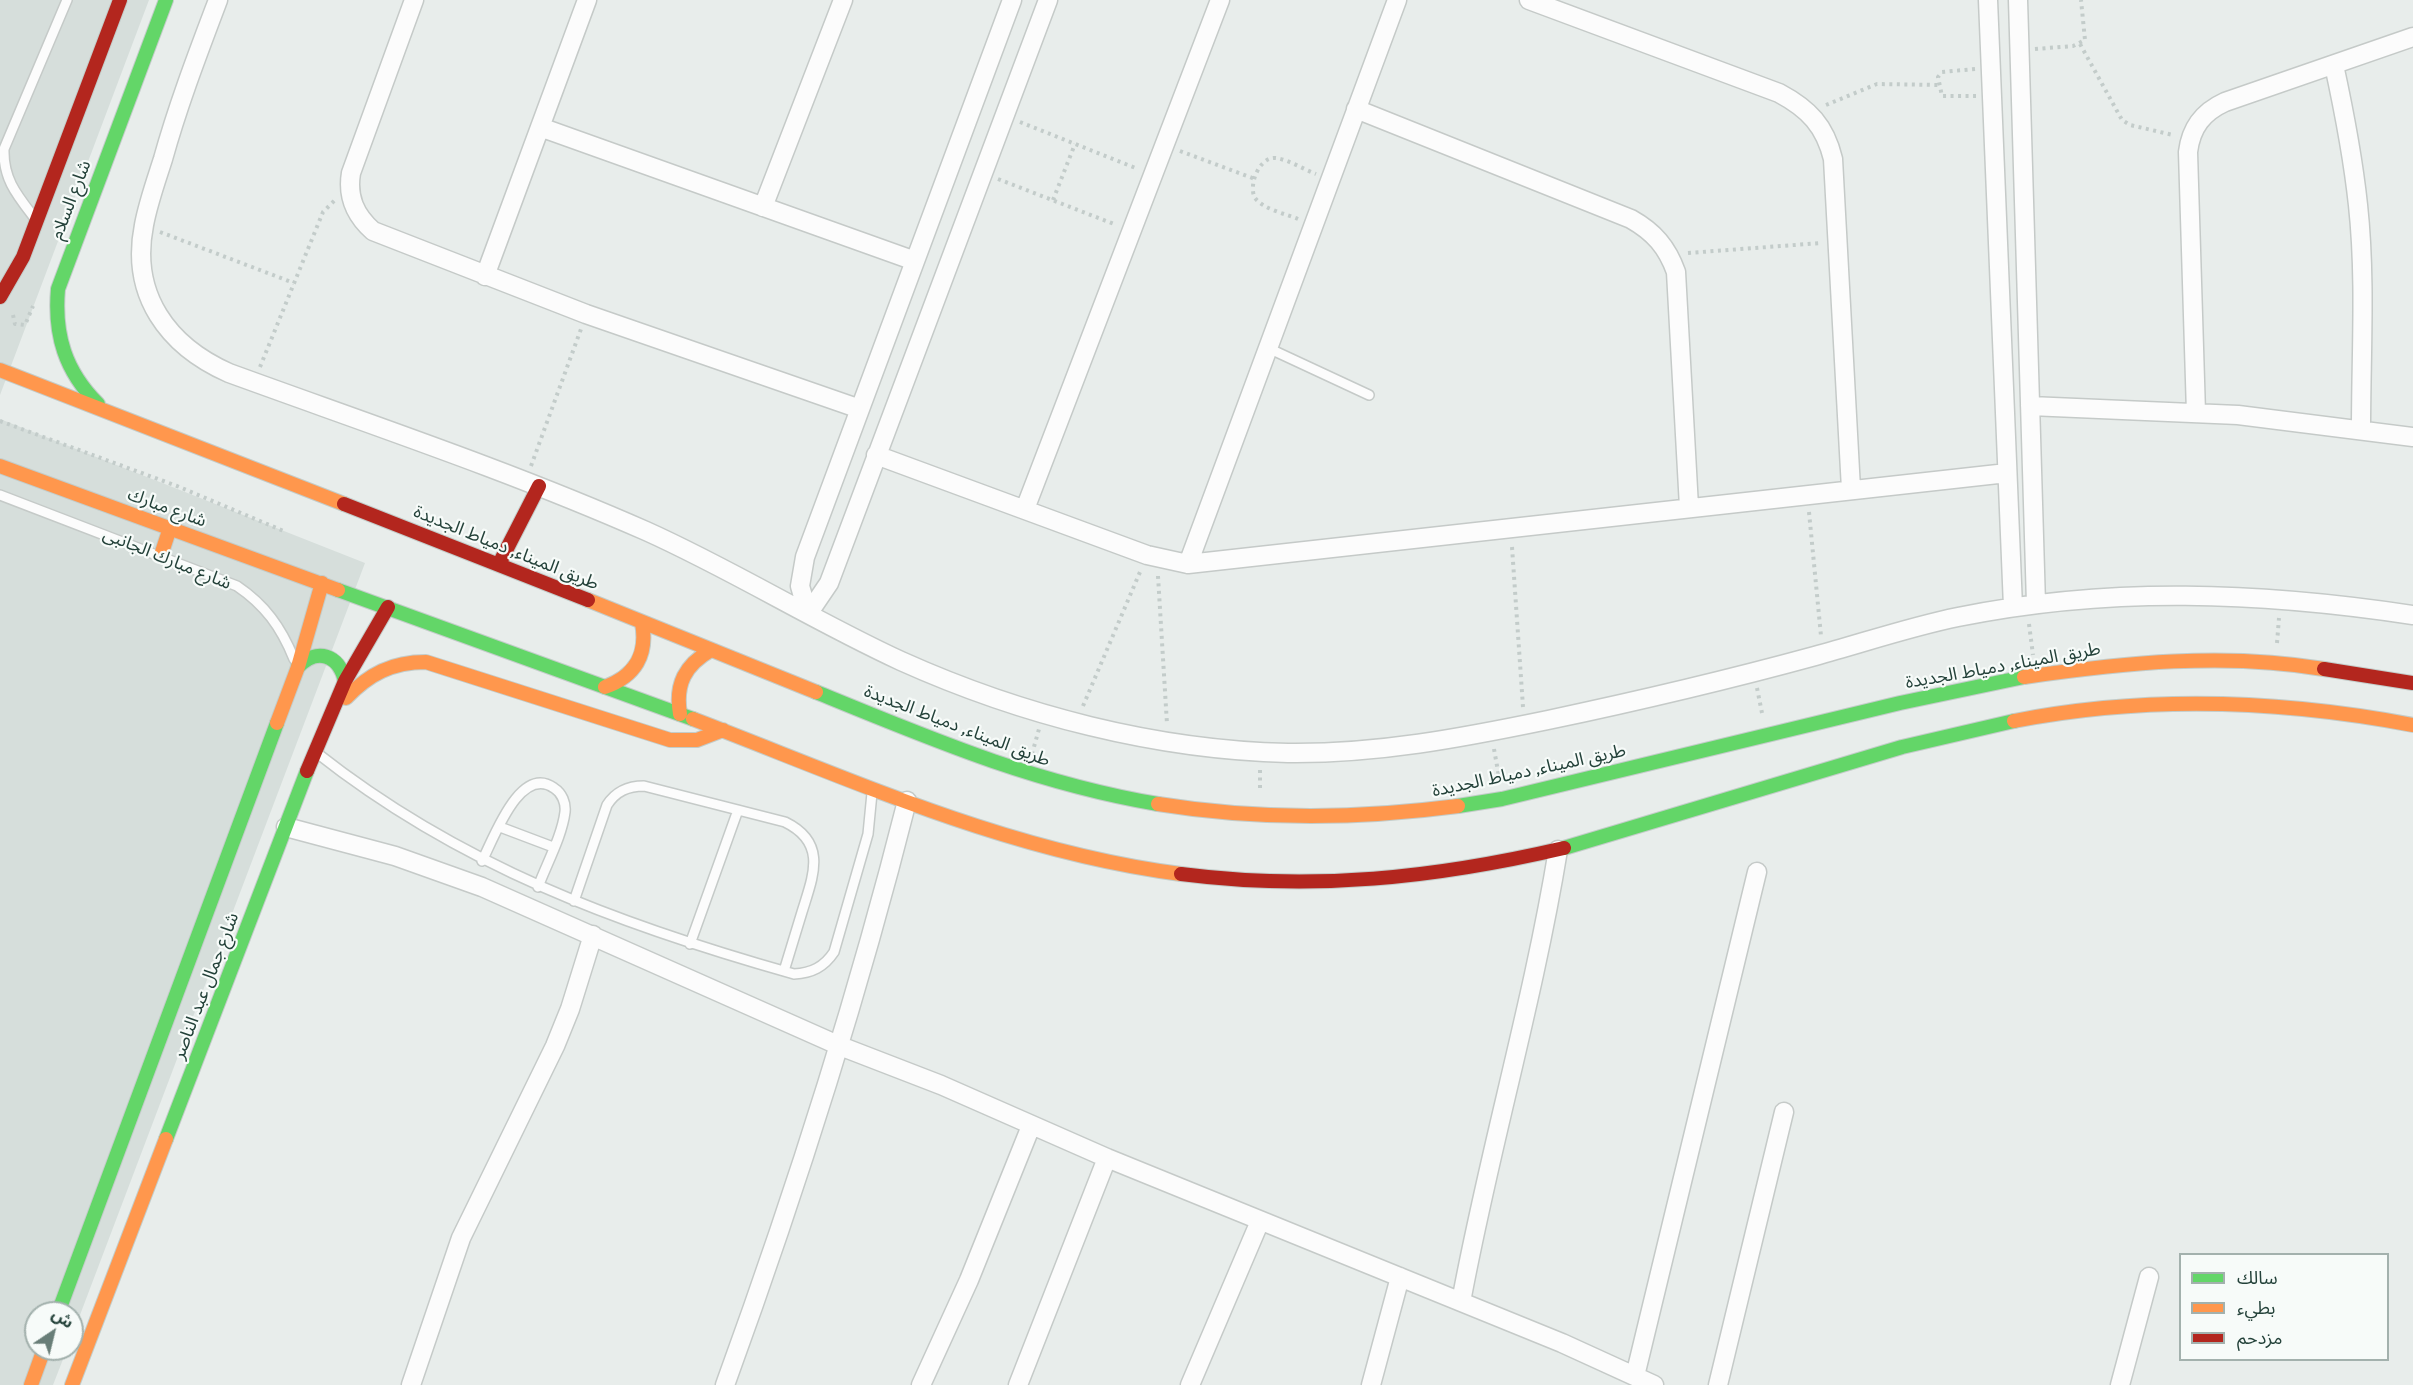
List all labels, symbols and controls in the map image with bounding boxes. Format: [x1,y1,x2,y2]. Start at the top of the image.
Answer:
street label: شارع السلام [46,157,96,243]
street label: شارع مبارك [125,484,209,532]
street label: طريق الميناء, دمياط الجديدة [410,501,602,595]
street label: شارع مبارك الجانبى [100,523,234,595]
street label: طريق الميناء, دمياط الجديدة [1904,638,2102,694]
street label: طريق الميناء, دمياط الجديدة [861,681,1053,771]
street label: طريق الميناء, دمياط الجديدة [1430,740,1628,802]
street label: شارع جمال عبد الناصر [168,910,244,1062]
legend [2179,1253,2389,1361]
text: سالك [2237,1266,2278,1289]
text: بطيء [2237,1296,2275,1319]
north arrow [24,1301,84,1361]
text: ش [48,1303,78,1332]
text: مزدحم [2237,1326,2282,1349]

